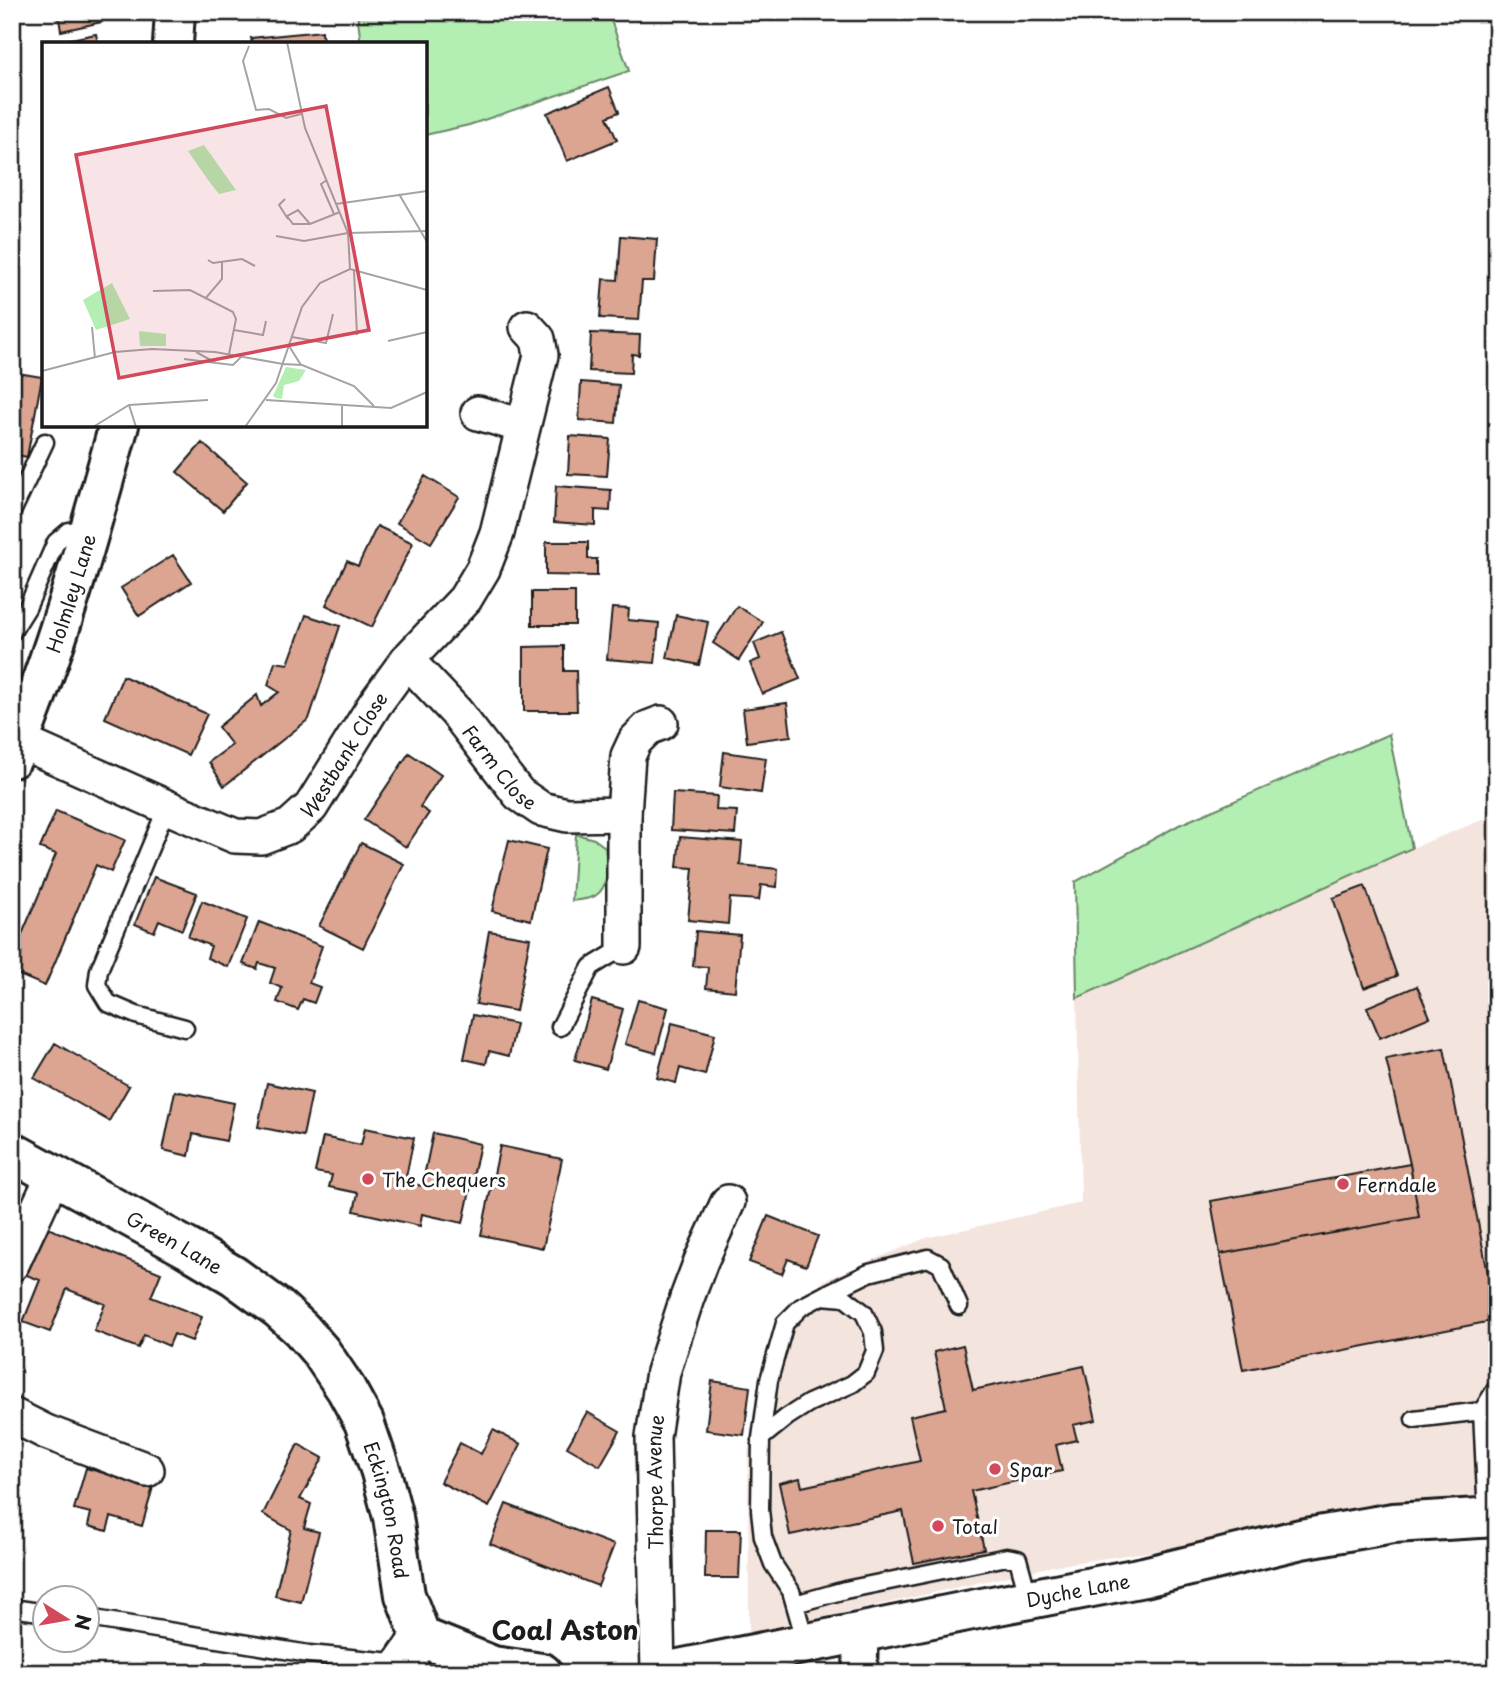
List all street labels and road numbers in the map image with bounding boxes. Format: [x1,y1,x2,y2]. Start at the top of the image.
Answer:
street label: Holmley Lane [39,530,102,656]
street label: Westbank Close [294,686,394,824]
street label: Farm Close [456,718,542,816]
street label: Green Lane [122,1204,228,1280]
street label: Thorpe Avenue [639,1412,670,1550]
street label: Eckington Road [358,1438,416,1581]
street label: Dyche Lane [1024,1566,1132,1613]

